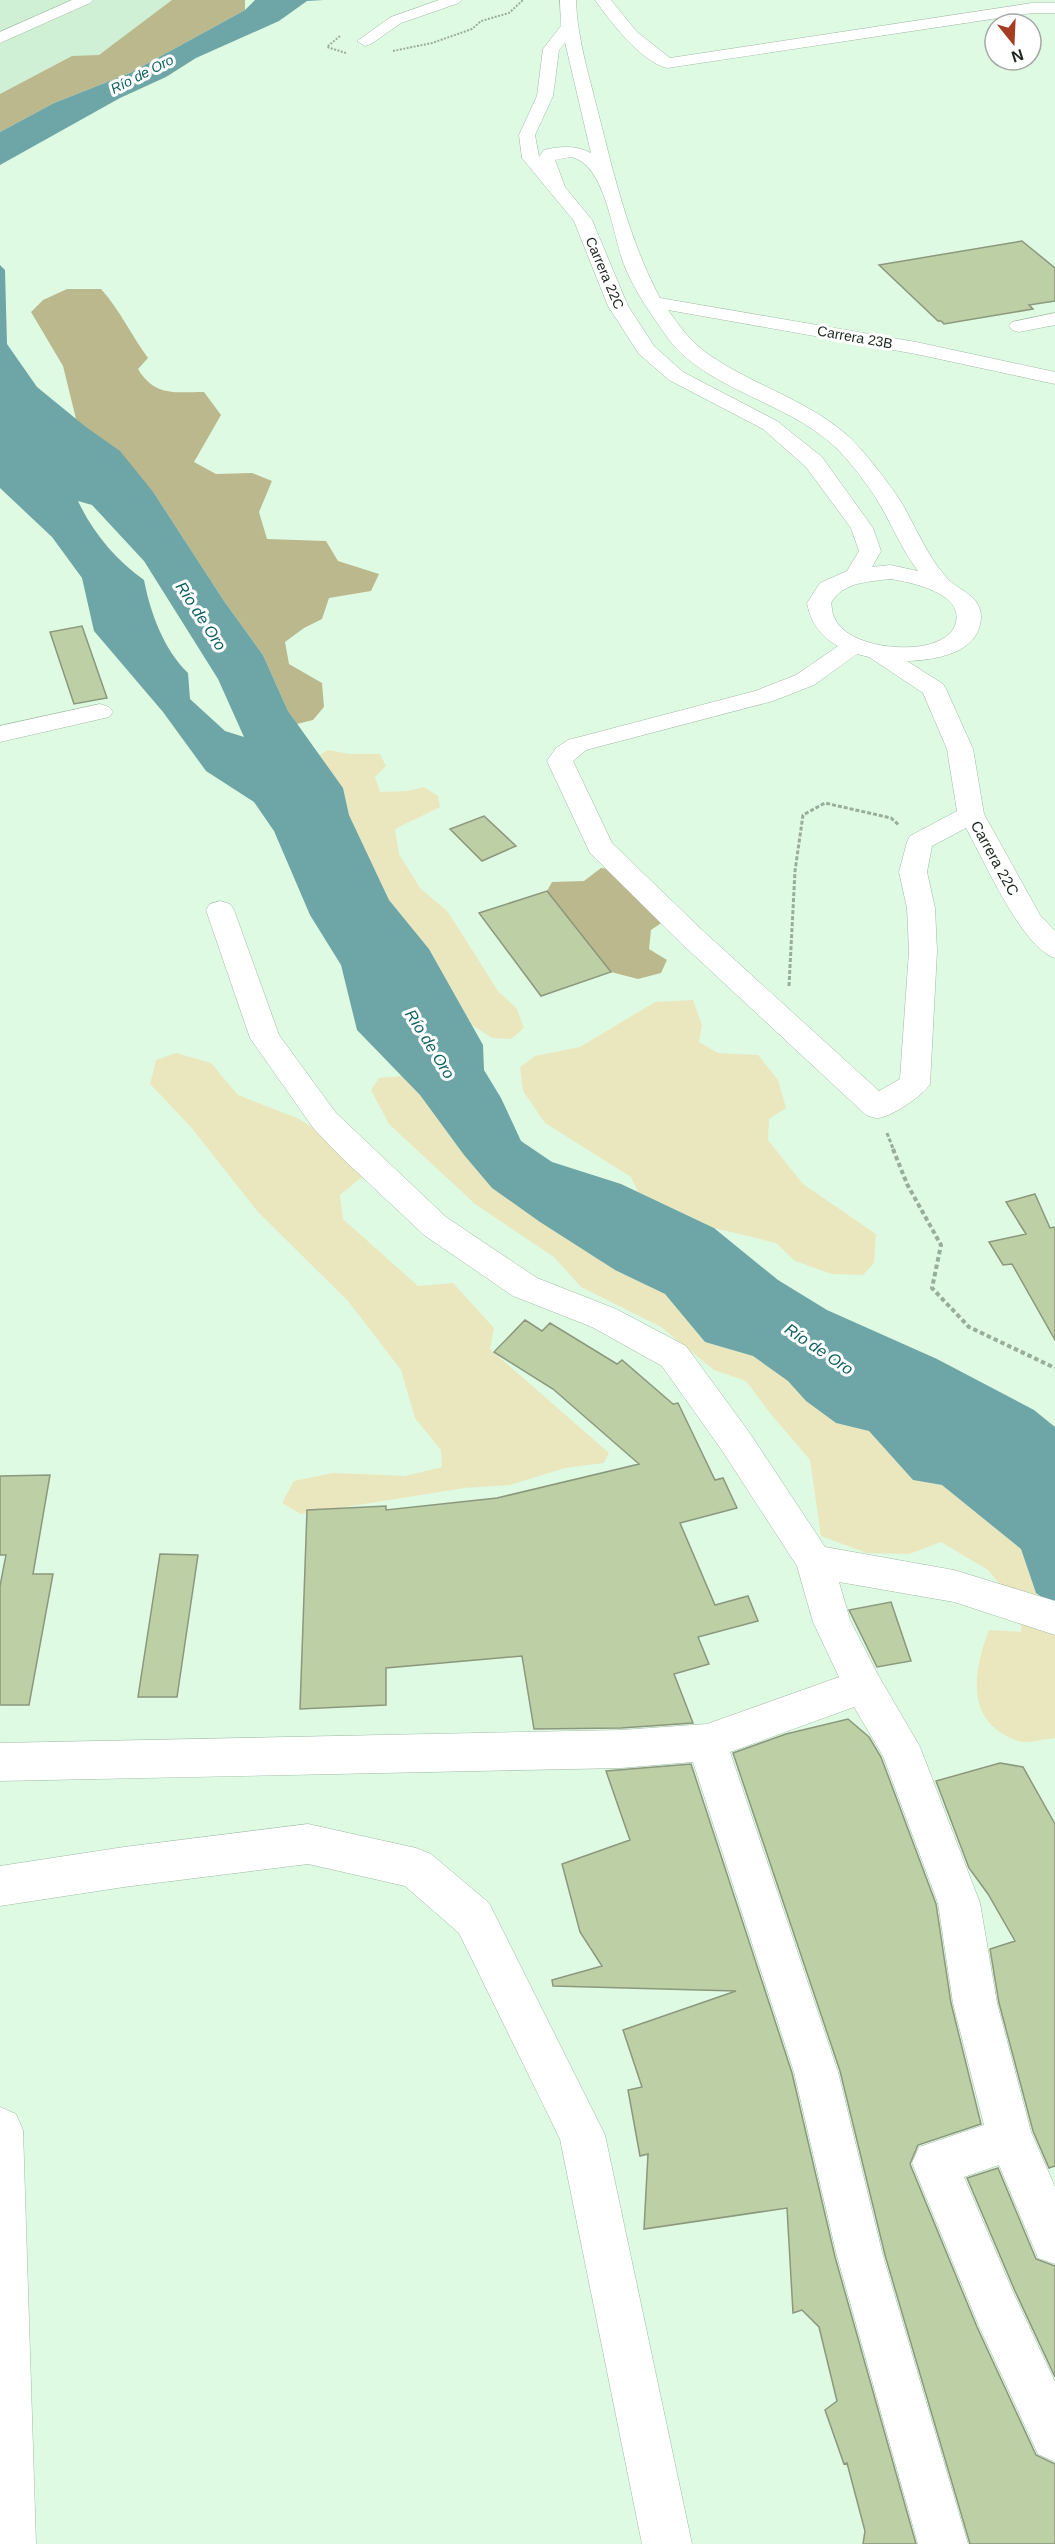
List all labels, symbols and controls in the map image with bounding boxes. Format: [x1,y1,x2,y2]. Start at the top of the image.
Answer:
north arrow [983,12,1043,72]
text: N [1009,46,1026,66]
water label: Río de Oro [108,51,176,97]
street label: Carrera 22C [583,234,627,312]
street label: Carrera 23B [816,322,894,352]
water label: Río de Oro [173,579,229,654]
street label: Carrera 22C [968,818,1023,898]
water label: Río de Oro [402,1006,458,1082]
water label: Río de Oro [782,1320,856,1378]

